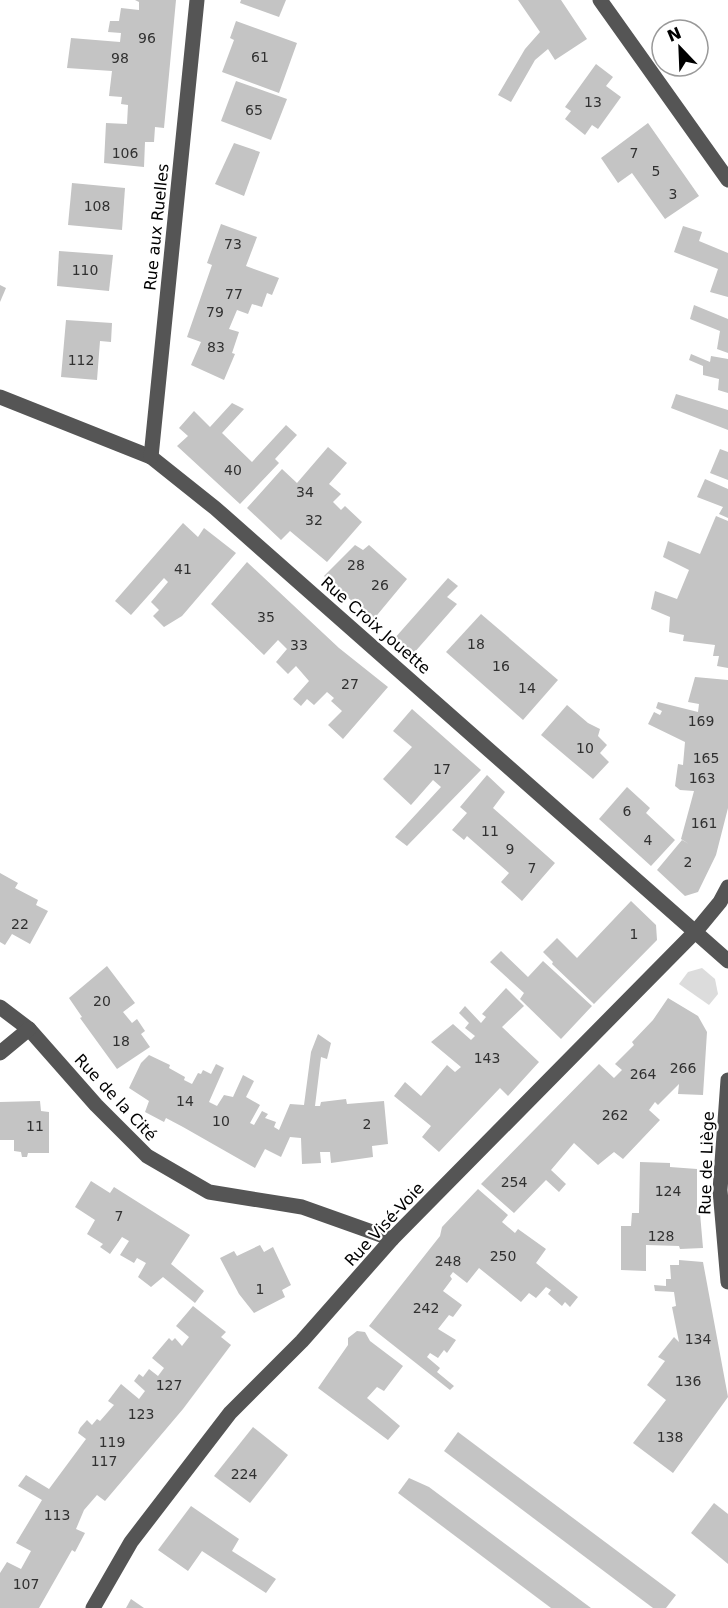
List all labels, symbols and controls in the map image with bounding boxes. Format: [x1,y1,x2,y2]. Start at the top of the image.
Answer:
north arrow [650,18,710,78]
text: N [664,23,684,46]
house number: 96 [138,30,156,46]
house number: 61 [251,49,269,65]
house number: 98 [111,50,129,66]
house number: 13 [584,94,602,110]
house number: 65 [245,102,263,118]
house number: 106 [112,145,138,161]
house number: 7 [630,145,638,161]
street label: Rue aux Ruelles [140,163,173,291]
house number: 5 [652,163,660,179]
house number: 3 [669,186,677,202]
house number: 108 [84,198,110,214]
house number: 73 [224,236,242,252]
house number: 110 [72,262,98,278]
house number: 77 [225,286,243,302]
house number: 79 [206,304,224,320]
house number: 83 [207,339,225,355]
house number: 112 [68,352,94,368]
house number: 40 [224,462,242,478]
house number: 34 [296,484,314,500]
house number: 32 [305,512,323,528]
house number: 28 [347,557,365,573]
house number: 41 [174,561,192,577]
street label: Rue Croix Jouette [317,573,434,678]
house number: 26 [371,577,389,593]
house number: 35 [257,609,275,625]
house number: 18 [467,636,485,652]
house number: 33 [290,637,308,653]
house number: 16 [492,658,510,674]
house number: 27 [341,676,359,692]
house number: 14 [518,680,536,696]
house number: 169 [688,713,714,729]
house number: 10 [576,740,594,756]
house number: 165 [693,750,719,766]
house number: 17 [433,761,451,777]
house number: 163 [689,770,715,786]
house number: 6 [623,803,632,819]
house number: 161 [691,815,717,831]
house number: 11 [481,823,499,839]
house number: 4 [644,832,653,848]
house number: 9 [506,841,514,857]
house number: 2 [684,854,692,870]
house number: 7 [528,860,536,876]
house number: 22 [11,916,29,932]
house number: 1 [630,926,638,942]
house number: 20 [93,993,111,1009]
house number: 18 [112,1033,130,1049]
street label: Rue de la Cité [71,1050,161,1145]
house number: 143 [474,1050,500,1066]
house number: 266 [670,1060,696,1076]
house number: 264 [630,1066,656,1082]
house number: 14 [176,1093,194,1109]
house number: 262 [602,1107,628,1123]
street label: Rue de Liège [695,1111,718,1215]
house number: 10 [212,1113,230,1129]
house number: 2 [363,1116,371,1132]
house number: 11 [26,1118,44,1134]
house number: 254 [501,1174,527,1190]
street label: Rue Visé-Voie [341,1179,428,1270]
house number: 124 [655,1183,681,1199]
house number: 7 [115,1208,123,1224]
house number: 128 [648,1228,674,1244]
house number: 250 [490,1248,516,1264]
house number: 248 [435,1253,461,1269]
house number: 1 [256,1281,264,1297]
house number: 242 [413,1300,439,1316]
house number: 134 [685,1331,711,1347]
house number: 136 [675,1373,701,1389]
house number: 127 [156,1377,182,1393]
house number: 123 [128,1406,154,1422]
house number: 138 [657,1429,683,1445]
house number: 119 [99,1434,125,1450]
house number: 117 [91,1453,117,1469]
house number: 224 [231,1466,257,1482]
house number: 113 [44,1507,70,1523]
house number: 107 [13,1576,39,1592]

